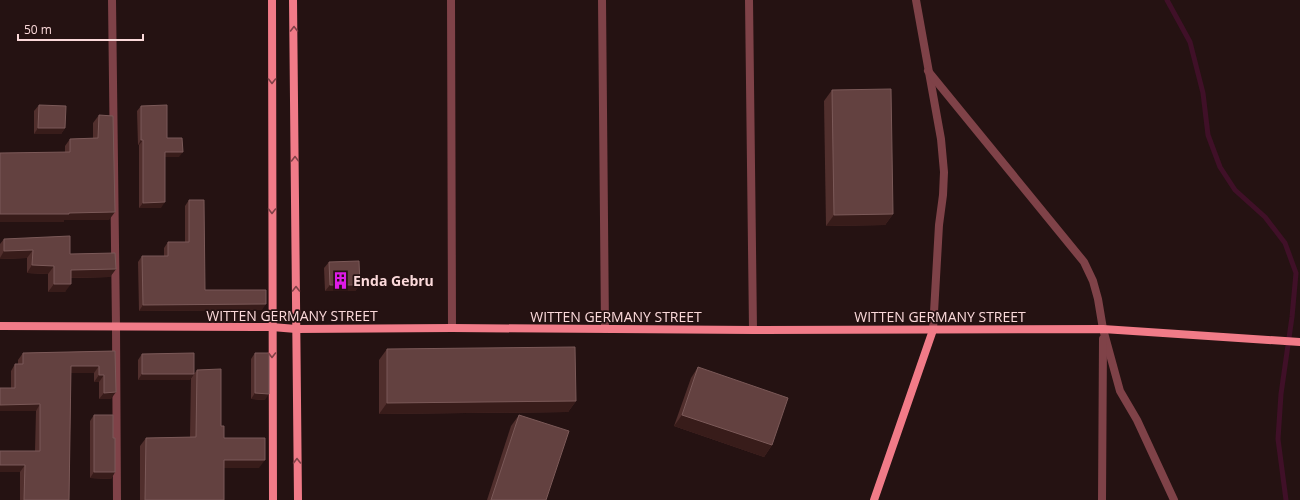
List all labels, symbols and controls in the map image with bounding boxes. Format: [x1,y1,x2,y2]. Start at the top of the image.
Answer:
scale bar [18,16,143,42]
text: 50 m [24,21,52,38]
one-way arrow [289,26,298,32]
one-way arrow [268,78,276,84]
one-way arrow [291,156,299,162]
one-way arrow [268,208,276,214]
building icon: Enda Gebru [330,270,350,290]
place label: Enda Gebru [353,271,434,290]
one-way arrow [292,286,300,292]
street label: WITTEN GERMANY STREET [206,306,378,325]
street label: WITTEN GERMANY STREET [530,307,702,326]
street label: WITTEN GERMANY STREET [854,307,1026,326]
one-way arrow [268,352,276,358]
one-way arrow [293,458,301,464]

